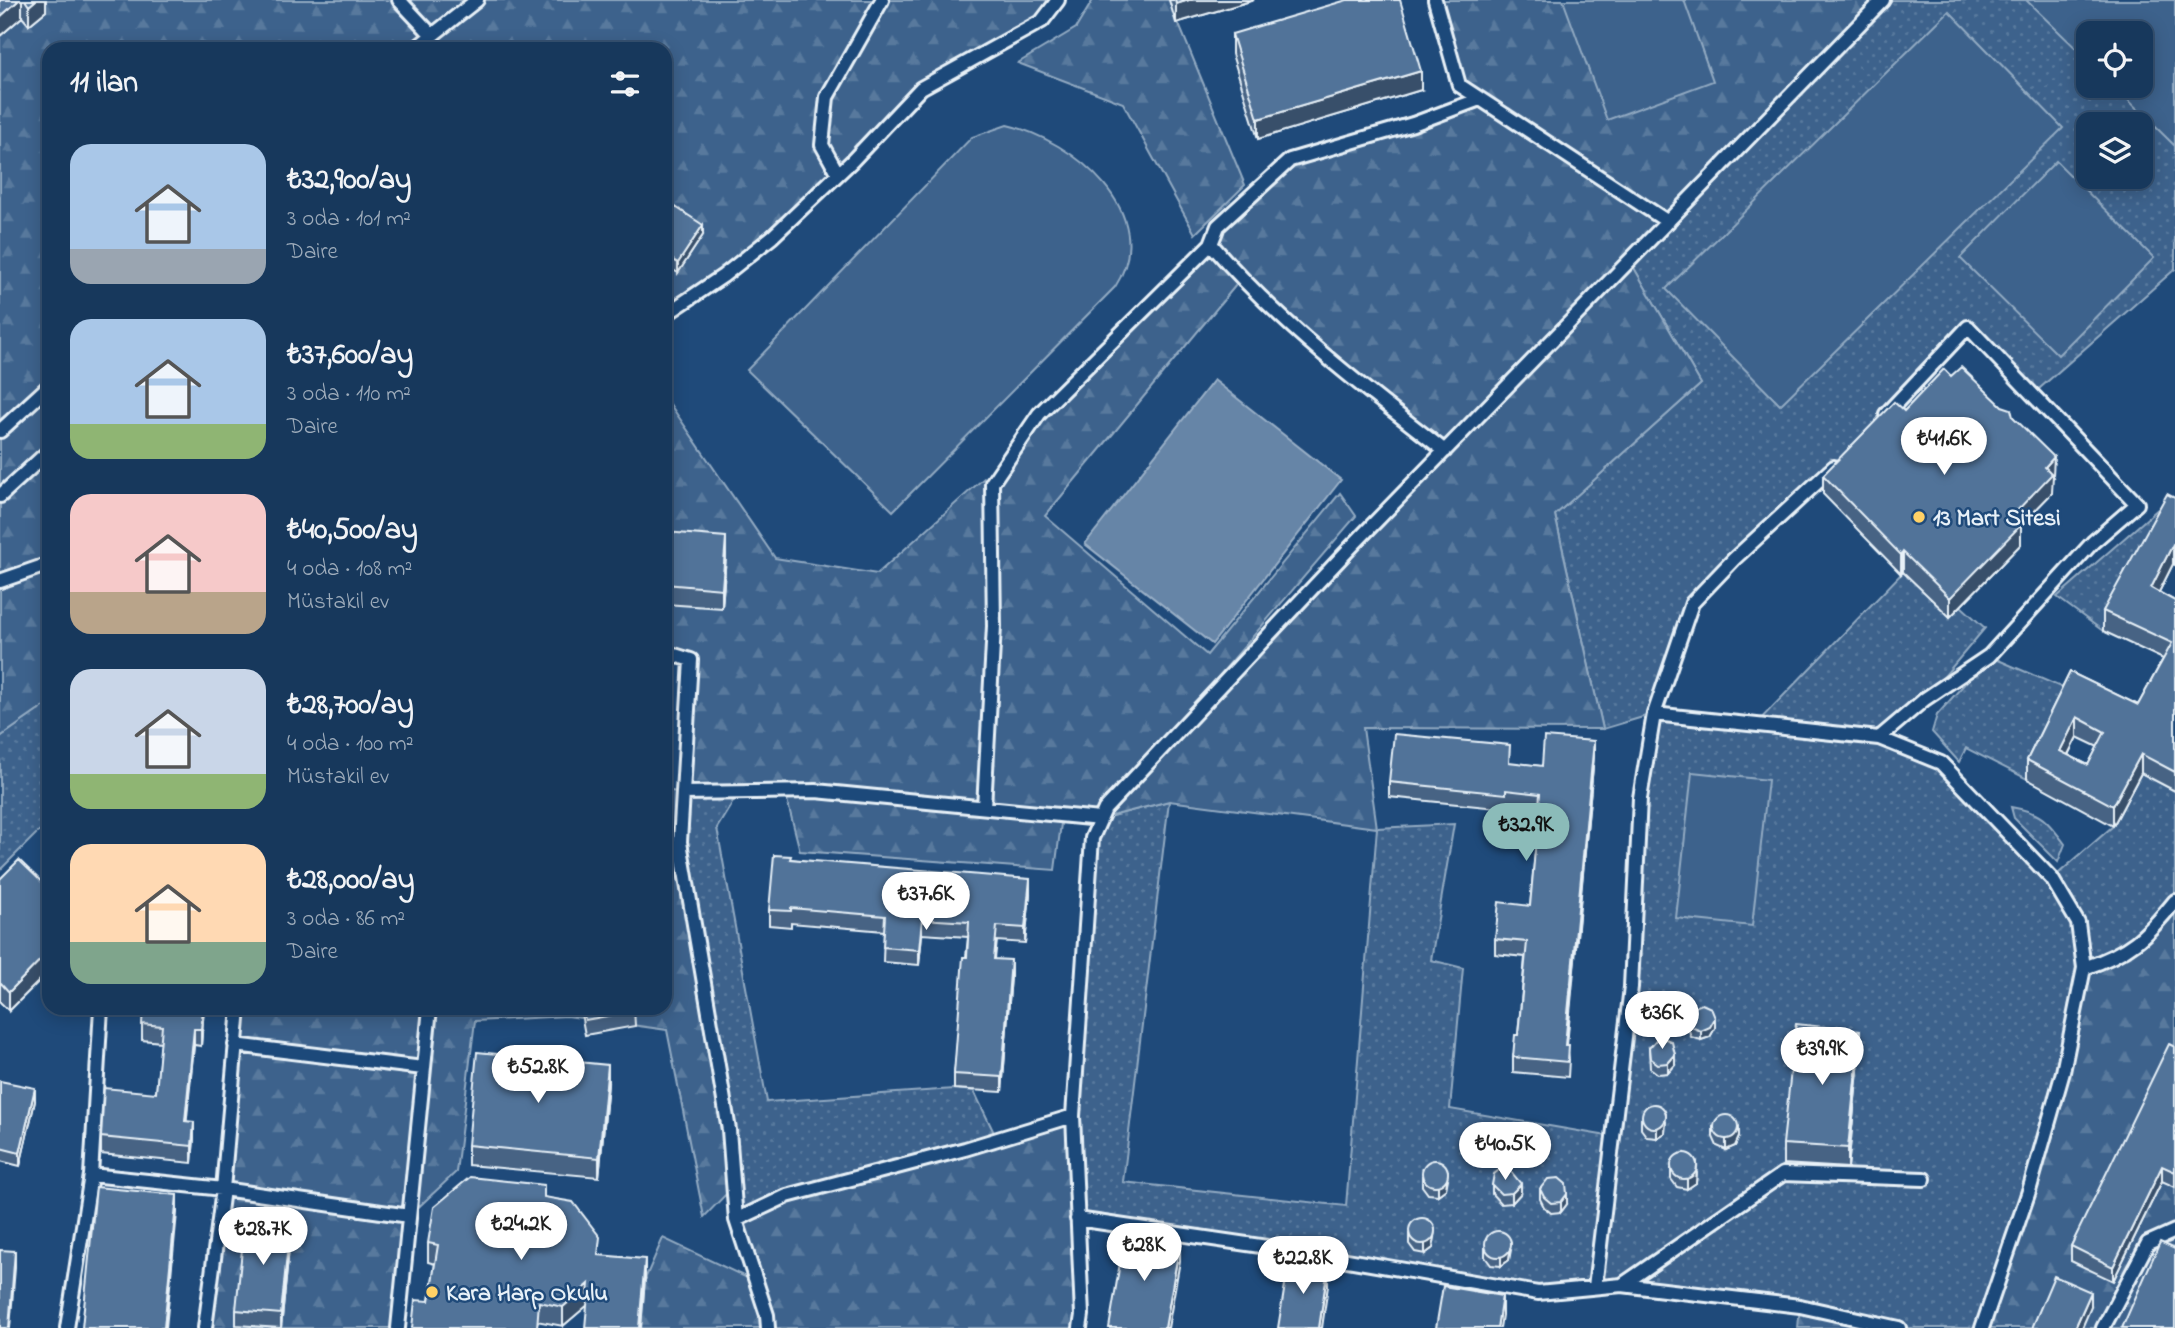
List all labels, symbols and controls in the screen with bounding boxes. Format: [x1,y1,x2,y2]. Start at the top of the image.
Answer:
map controls [2076,21,2153,189]
button: locate [2076,21,2153,98]
text: 11 ilan [70,62,138,106]
icon: filters [606,65,644,103]
button: layers [2076,112,2153,189]
text: ₺32,900/ay [287,159,412,203]
icon: home [126,172,210,256]
text: 3 oda · 101 m² [287,203,411,236]
text: Daire [287,236,338,269]
text: ₺37,600/ay [287,334,413,378]
icon: home [126,347,210,431]
text: 3 oda · 110 m² [287,378,411,411]
text: Daire [287,411,338,444]
pin: ₺41.6K [1887,418,2001,477]
text: ₺41.6K [1917,423,1971,456]
place label: 13 Mart Sitesi [1933,502,2061,537]
text: ₺40,500/ay [287,509,418,553]
marker: 13 Mart Sitesi [1911,509,1927,525]
icon: home [126,522,210,606]
text: 4 oda · 108 m² [287,553,412,586]
text: Müstakil ev [287,586,389,619]
text: ₺28,700/ay [287,684,414,728]
icon: home [126,697,210,781]
text: 4 oda · 100 m² [287,728,414,761]
text: Müstakil ev [287,761,389,794]
pin: ₺32.9K [1469,804,1583,863]
text: ₺32.9K [1498,809,1554,842]
text: ₺28,000/ay [287,859,414,903]
icon: home [126,872,210,956]
pin: ₺37.6K [869,872,983,932]
text: ₺37.6K [898,878,954,911]
text: 3 oda · 86 m² [287,903,405,936]
text: Daire [287,936,338,969]
pin: ₺36K [1621,992,1703,1051]
text: ₺36K [1641,997,1683,1030]
pin: ₺39.9K [1765,1028,1879,1087]
text: ₺39.9K [1797,1033,1847,1066]
pin: ₺52.8K [481,1046,595,1105]
text: ₺52.8K [508,1051,568,1084]
pin: ₺40.5K [1448,1122,1562,1182]
text: ₺40.5K [1475,1128,1535,1161]
pin: ₺24.2K [464,1202,578,1262]
pin: ₺28.7K [206,1208,320,1267]
text: ₺24.2K [491,1208,551,1241]
text: ₺28.7K [235,1213,291,1246]
pin: ₺28K [1103,1224,1185,1283]
text: ₺28K [1123,1229,1165,1262]
pin: ₺22.8K [1246,1236,1360,1296]
text: ₺22.8K [1274,1242,1332,1275]
place label: Kara Harp Okulu [446,1277,608,1312]
marker: Kara Harp Okulu [424,1284,440,1300]

